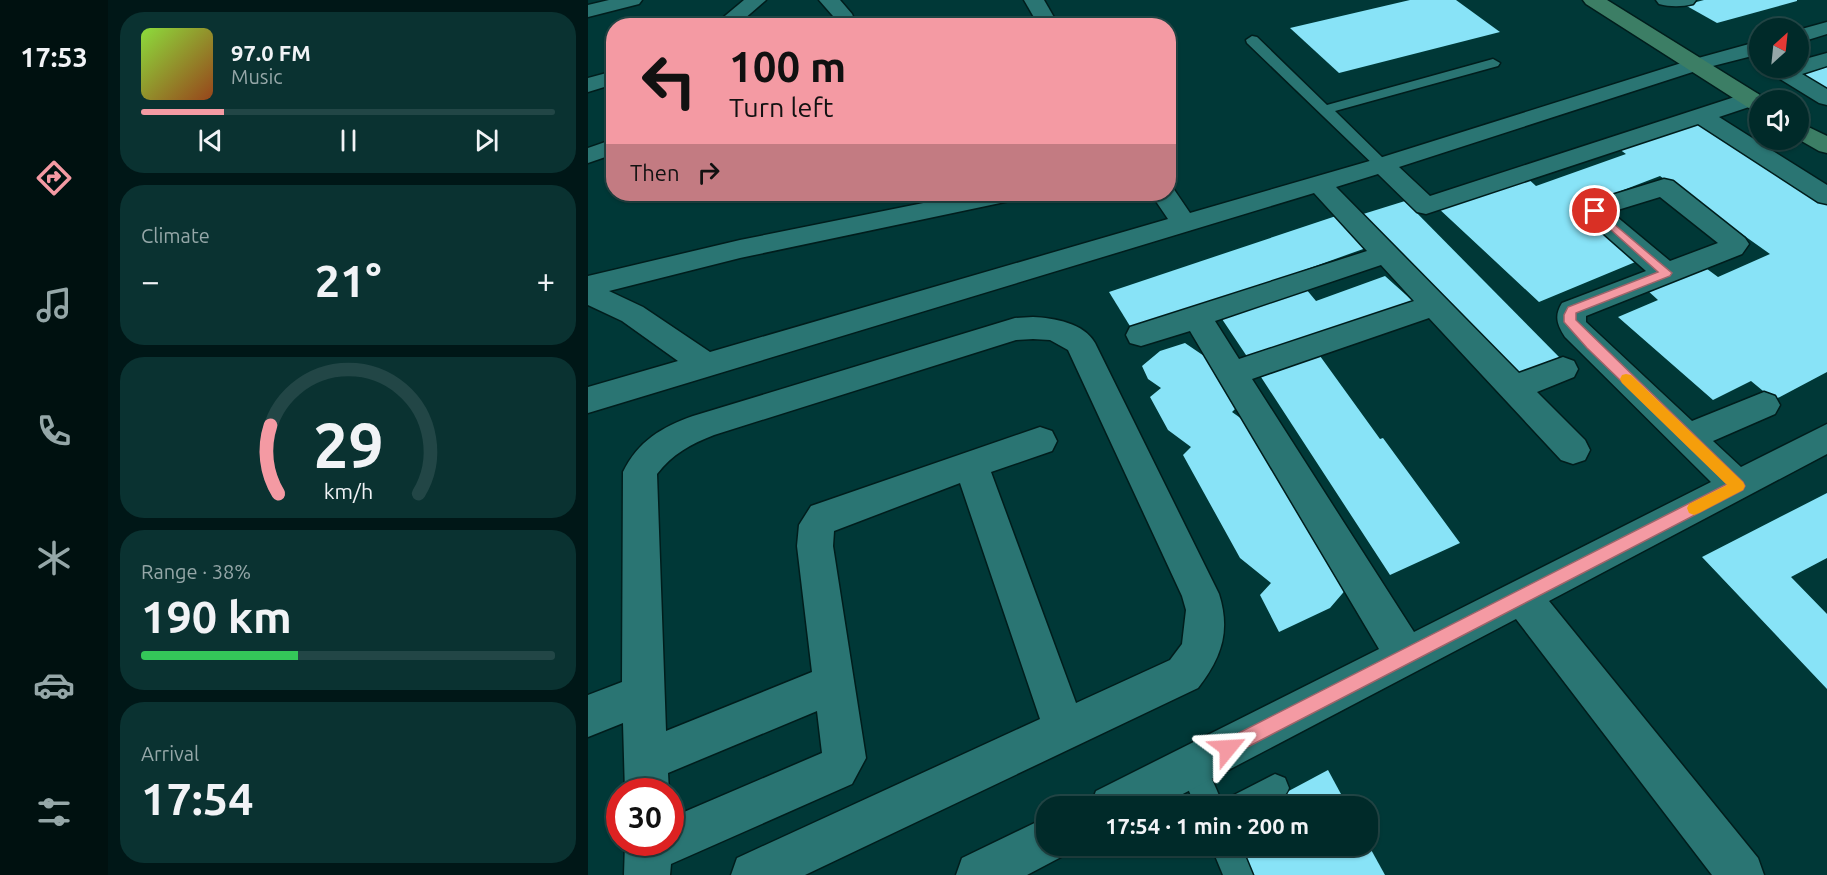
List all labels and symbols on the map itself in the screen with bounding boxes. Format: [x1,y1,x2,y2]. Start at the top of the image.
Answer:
north arrow [1749,18,1809,78]
pin [1569,185,1620,236]
position arrow [1196,716,1260,780]
speed limit sign: 30 [606,778,684,856]

